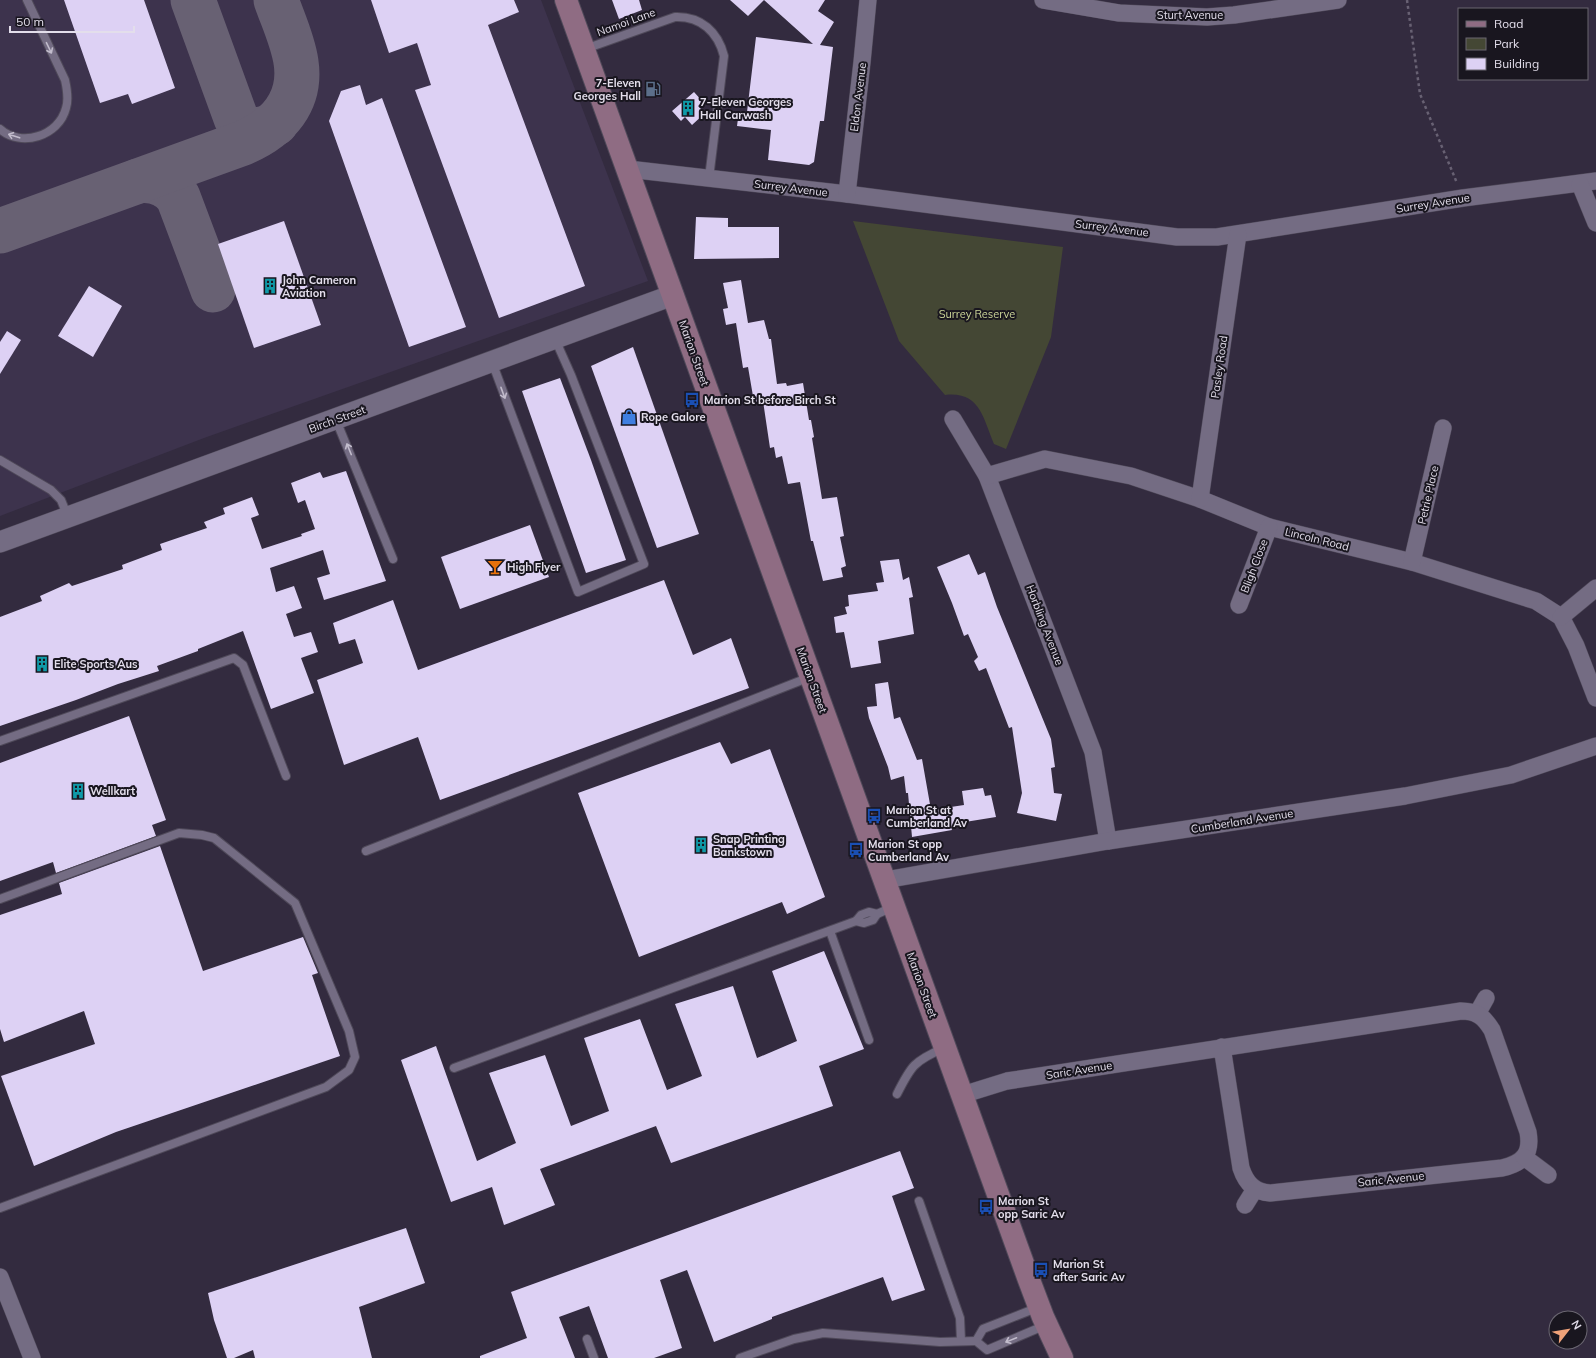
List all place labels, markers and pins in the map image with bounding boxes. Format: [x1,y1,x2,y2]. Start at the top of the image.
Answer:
place label: 7-Eleven Georges Hall [574,76,641,103]
fuel station icon: 7-Eleven Georges Hall [644,80,662,98]
place label: 7-Eleven Georges Hall Carwash [700,95,792,122]
building icon: 7-Eleven Georges Hall Carwash [679,99,697,117]
place label: John Cameron Aviation [282,273,356,300]
building icon: John Cameron Aviation [261,277,279,295]
bus stop icon: Marion St before Birch St [683,391,701,409]
place label: Marion St before Birch St [704,393,836,407]
shop icon: Rope Galore [620,408,638,426]
place label: Rope Galore [641,410,706,424]
bar icon: High Flyer [486,558,504,576]
place label: High Flyer [507,560,561,574]
building icon: Elite Sports Aus [33,655,51,673]
place label: Elite Sports Aus [54,657,138,671]
building icon: Wellkart [69,782,87,800]
place label: Wellkart [90,784,135,798]
place label: Marion St at Cumberland Av [886,803,967,830]
bus stop icon: Marion St at Cumberland Av [865,807,883,825]
place label: Snap Printing Bankstown [713,832,785,859]
building icon: Snap Printing Bankstown [692,836,710,854]
place label: Marion St opp Cumberland Av [868,837,949,864]
bus stop icon: Marion St opp Cumberland Av [847,841,865,859]
place label: Marion St opp Saric Av [998,1194,1065,1221]
bus stop icon: Marion St opp Saric Av [977,1198,995,1216]
place label: Marion St after Saric Av [1053,1257,1125,1284]
bus stop icon: Marion St after Saric Av [1032,1261,1050,1279]

